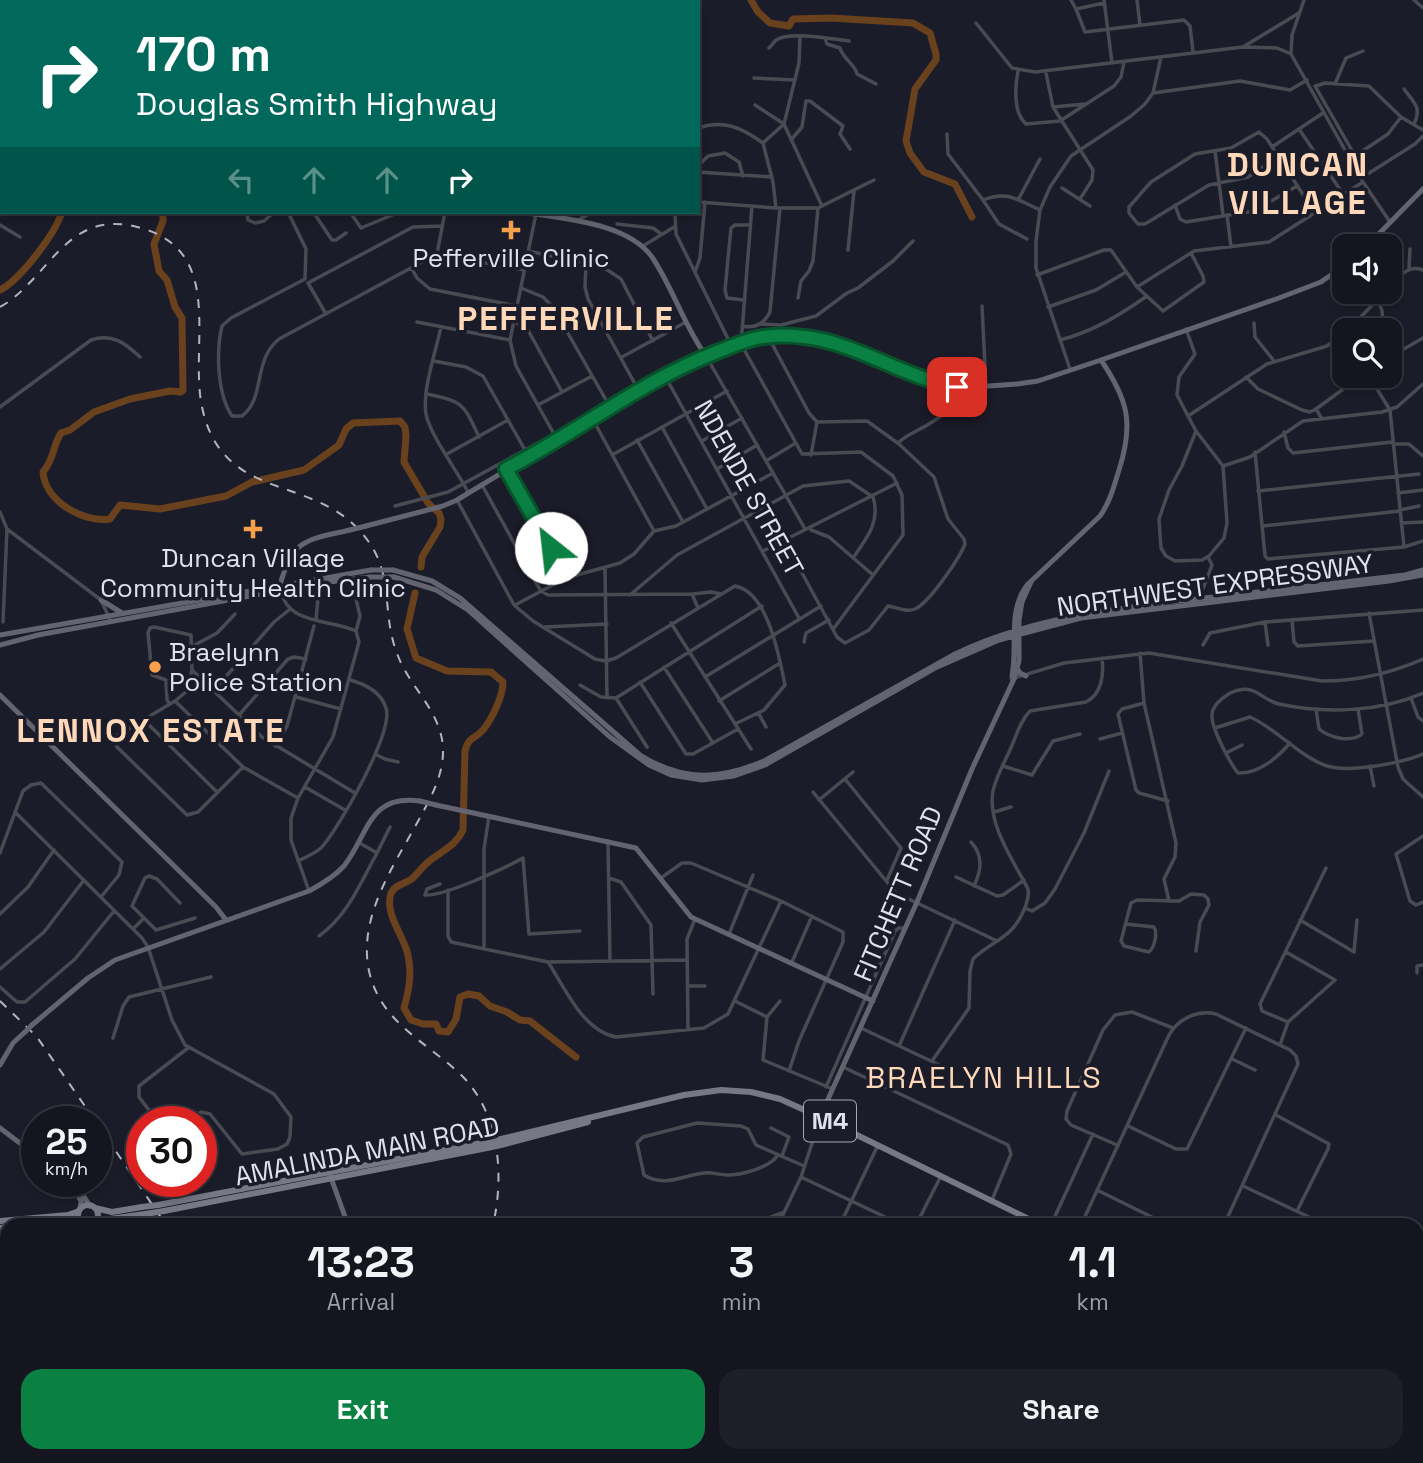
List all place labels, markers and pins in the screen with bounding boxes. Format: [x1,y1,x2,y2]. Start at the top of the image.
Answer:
marker: Pefferville Clinic [501,220,521,240]
place label: Pefferville Clinic [413,241,610,275]
pin [927,357,987,417]
marker: Duncan Village Community Health Clinic [243,519,263,539]
place label: Duncan Village Community Health Clinic [100,541,406,605]
place label: Braelynn Police Station [169,635,343,699]
marker: Braelynn Police Station [147,659,163,675]

